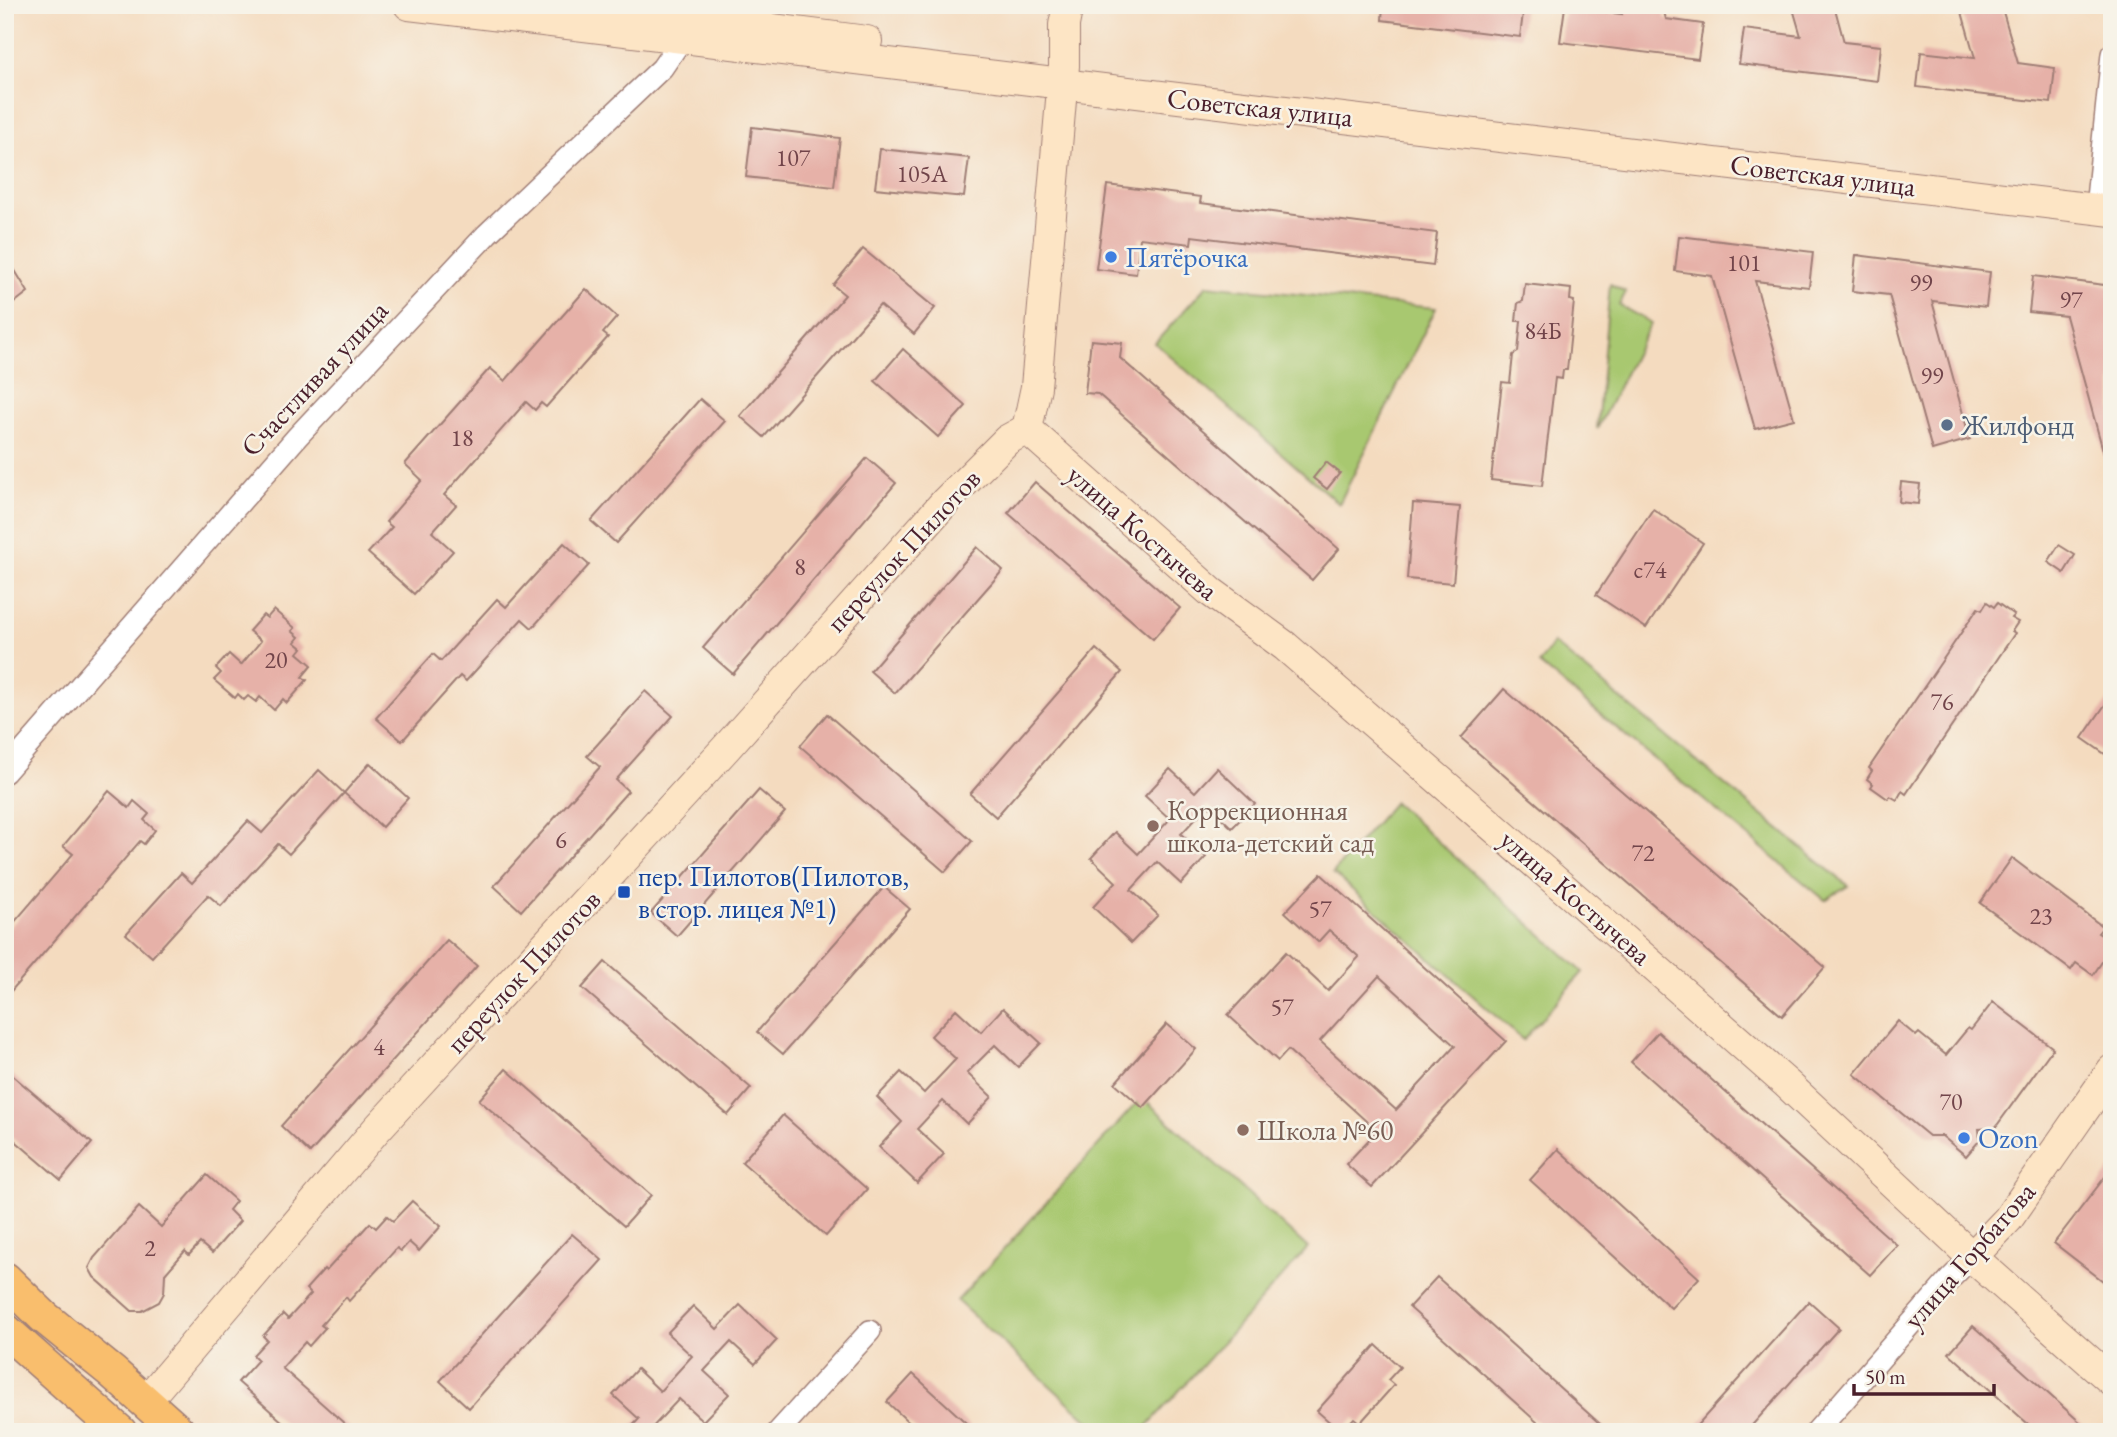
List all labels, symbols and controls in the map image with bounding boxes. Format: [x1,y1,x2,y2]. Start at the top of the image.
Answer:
street label: Советская улица [1165,79,1356,135]
house number: 107 [776,142,811,173]
street label: Советская улица [1728,146,1919,204]
house number: 105А [896,158,948,189]
place label: Пятёрочка [1125,239,1249,275]
house number: 101 [1727,247,1761,278]
marker: Пятёрочка [1103,249,1119,265]
house number: 99 [1909,267,1933,298]
house number: 97 [2059,284,2083,315]
street label: Счастливая улица [232,292,396,464]
house number: 84Б [1524,315,1562,346]
house number: 99 [1920,360,1944,391]
place label: Жилфонд [1960,407,2075,443]
marker: Жилфонд [1939,417,1955,433]
house number: 18 [450,422,474,453]
street label: улица Костычева [1060,456,1227,608]
street label: переулок Пилотов [818,461,988,639]
house number: 8 [794,551,806,582]
house number: с74 [1634,554,1667,585]
house number: 20 [264,644,288,675]
house number: 76 [1930,686,1954,717]
place label: Коррекционная школа-детский сад [1167,792,1374,860]
marker: Коррекционная школа-детский сад [1145,818,1161,834]
street label: улица Костычева [1493,821,1660,973]
house number: 6 [555,824,567,855]
house number: 72 [1631,837,1655,868]
place label: пер. Пилотов(Пилотов, в стор. лицея №1) [638,858,909,926]
street label: переулок Пилотов [438,882,608,1060]
marker: пер. Пилотов(Пилотов, в стор. лицея №1) [616,884,632,900]
house number: 57 [1308,893,1332,924]
house number: 23 [2029,900,2053,931]
house number: 57 [1270,991,1294,1022]
house number: 4 [373,1031,385,1062]
house number: 70 [1939,1086,1963,1117]
place label: Школа №60 [1257,1112,1393,1148]
place label: Ozon [1978,1120,2039,1156]
marker: Школа №60 [1235,1122,1251,1138]
marker: Ozon [1956,1130,1972,1146]
street label: улица Горбатова [1895,1173,2043,1336]
house number: 2 [144,1232,156,1263]
scale bar [1854,1353,1994,1397]
text: 50 m [1865,1363,1906,1390]

